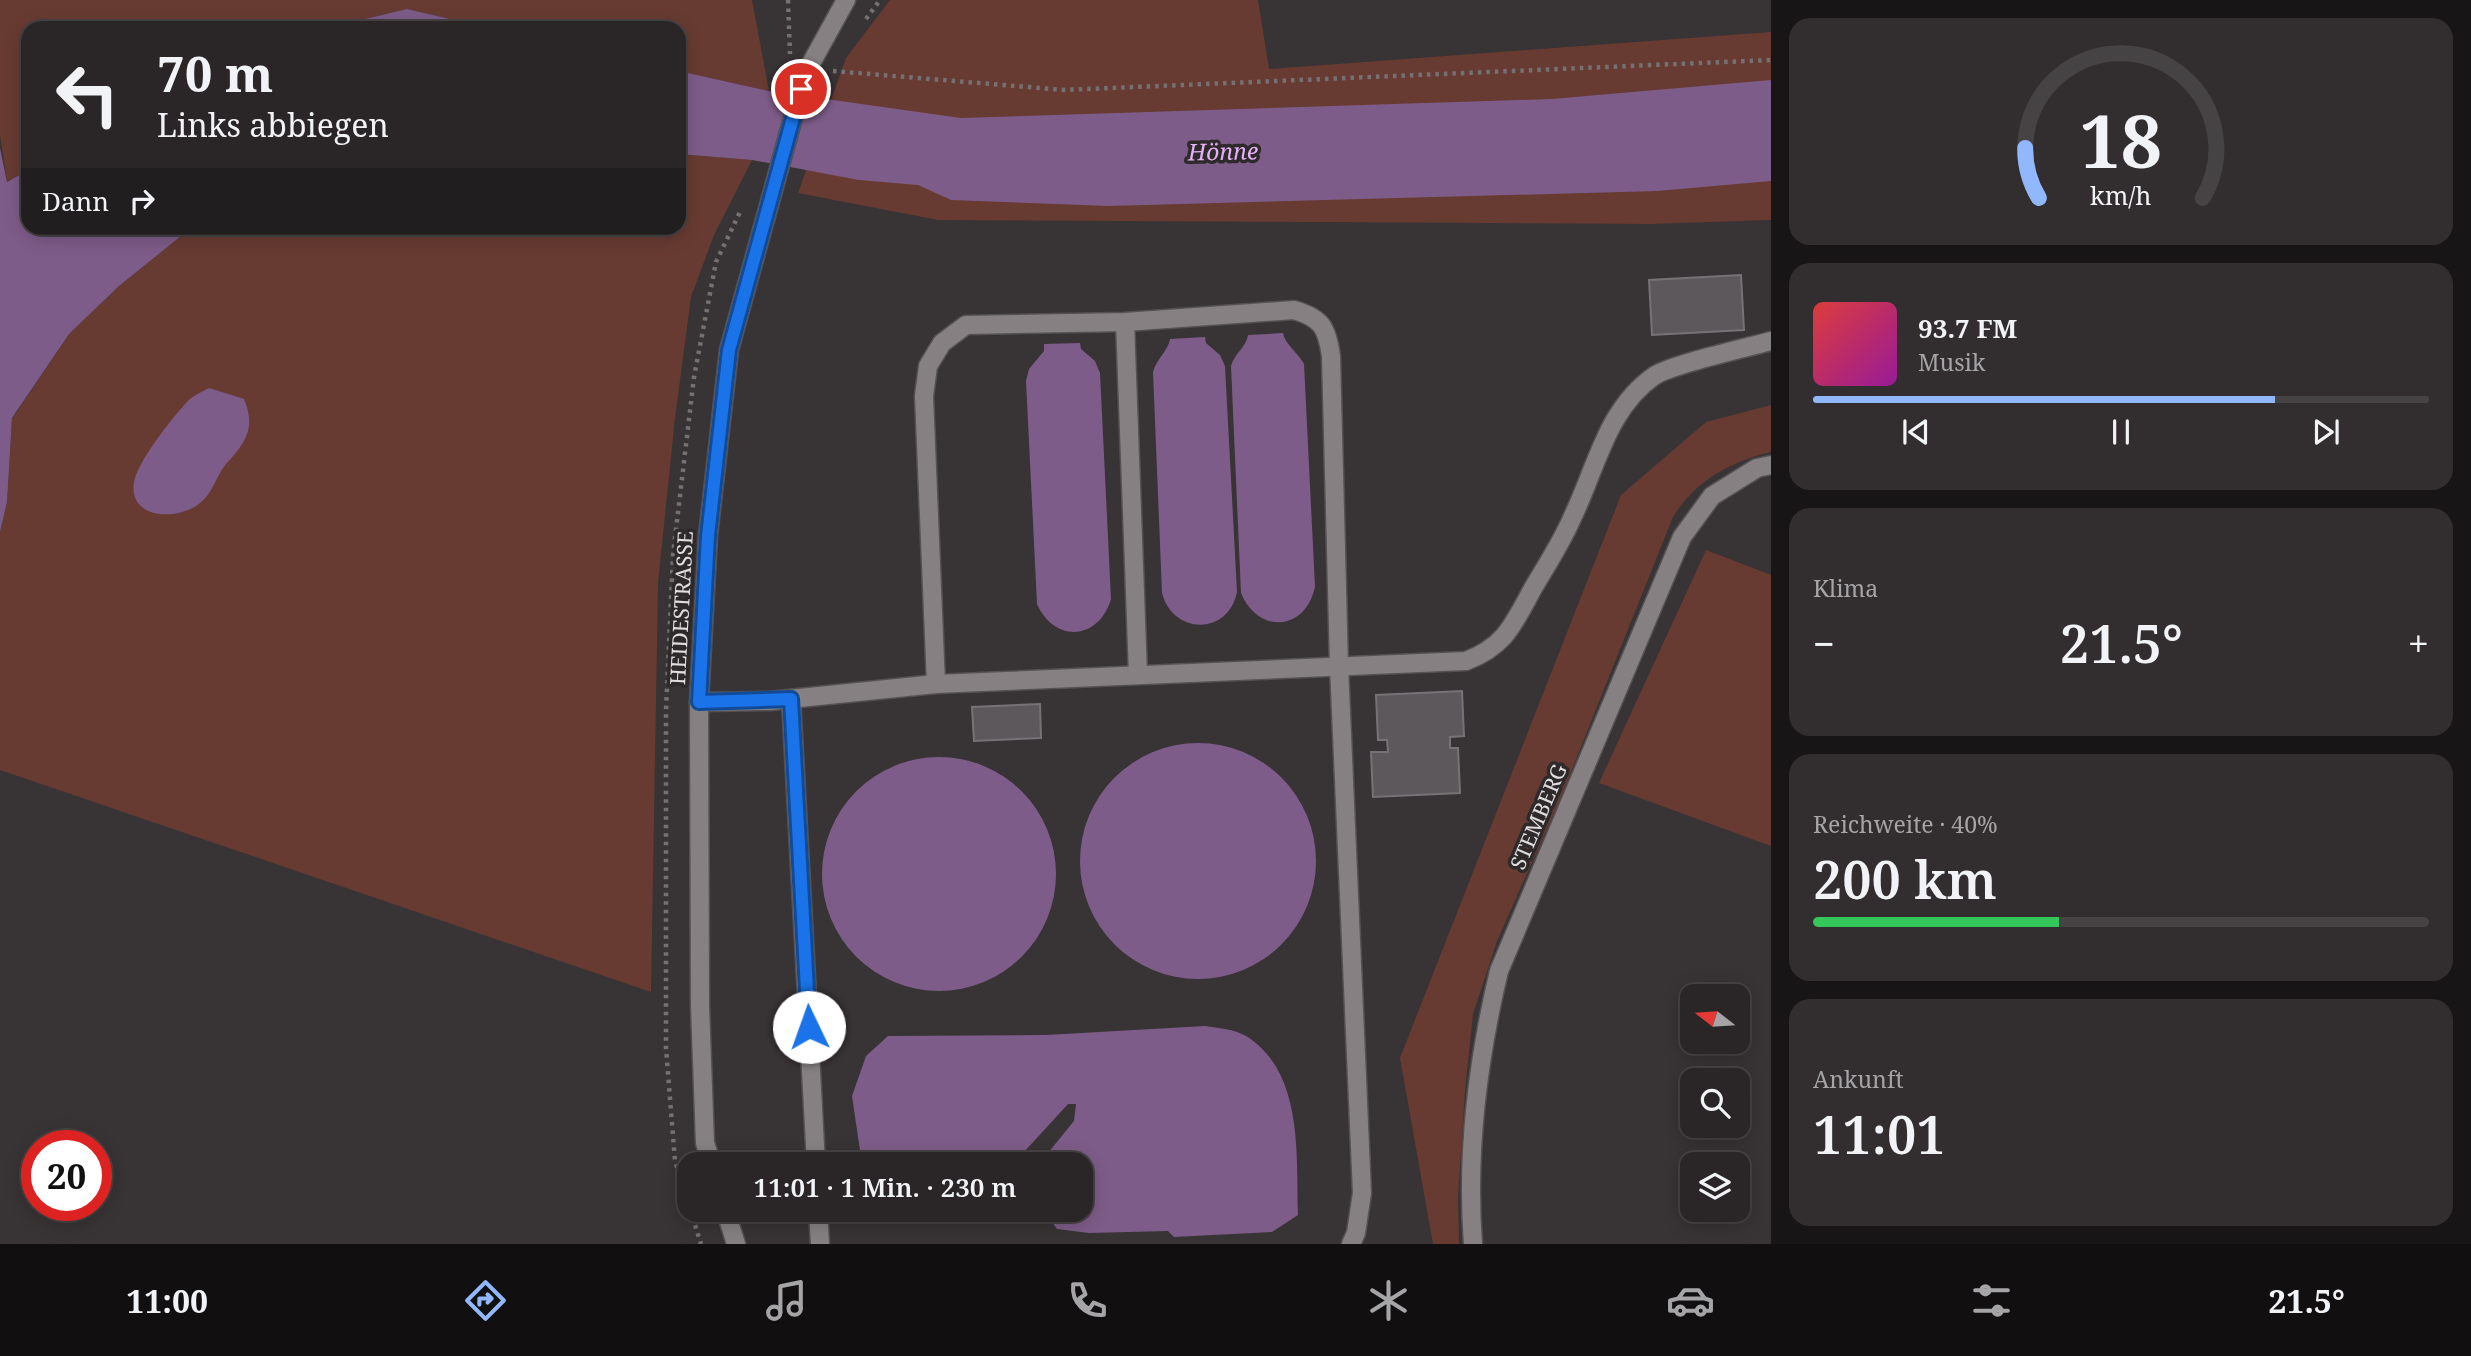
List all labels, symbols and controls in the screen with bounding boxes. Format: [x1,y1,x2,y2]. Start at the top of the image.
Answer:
text: 70 m [157,40,273,106]
icon: left [42,49,133,140]
pin [771,59,831,119]
icon: arrive [782,70,820,108]
text: 18 [2080,90,2162,189]
text: Links abbiegen [157,103,389,146]
water label: Hönne [1187,134,1258,168]
text: km/h [2090,177,2152,211]
icon: right [123,182,161,220]
text: Dann [42,183,109,219]
text: 93.7 FM [1918,310,2017,346]
text: Musik [1918,346,1985,378]
icon: previous [1897,413,1935,451]
icon: pause [2102,413,2140,451]
icon: next [2307,413,2345,451]
street label: HEIDESTRASSE [663,530,699,686]
text: Klima [1813,572,1878,604]
text: 21.5° [2060,607,2183,678]
text: − [1813,617,1835,669]
text: + [2408,617,2429,669]
street label: STEMBERG [1503,760,1573,874]
text: Reichweite · 40% [1813,808,1998,840]
text: 200 km [1813,843,1997,914]
north arrow [1680,984,1750,1054]
map controls [1680,984,1750,1222]
position arrow [772,990,846,1064]
text: Ankunft [1813,1063,1904,1095]
button: search [1680,1068,1750,1138]
text: 11:01 [1813,1098,1946,1169]
speed limit sign: 20 [21,1130,112,1221]
button: layers [1680,1152,1750,1222]
text: 11:01 · 1 Min. · 230 m [754,1169,1016,1205]
icon: directions [461,1276,510,1325]
icon: music [762,1276,811,1325]
icon: phone [1063,1276,1112,1325]
icon: climate [1364,1276,1413,1325]
icon: car [1666,1276,1715,1325]
icon: filters [1967,1276,2016,1325]
text: 11:00 [126,1279,208,1322]
text: 21.5° [2268,1279,2345,1322]

